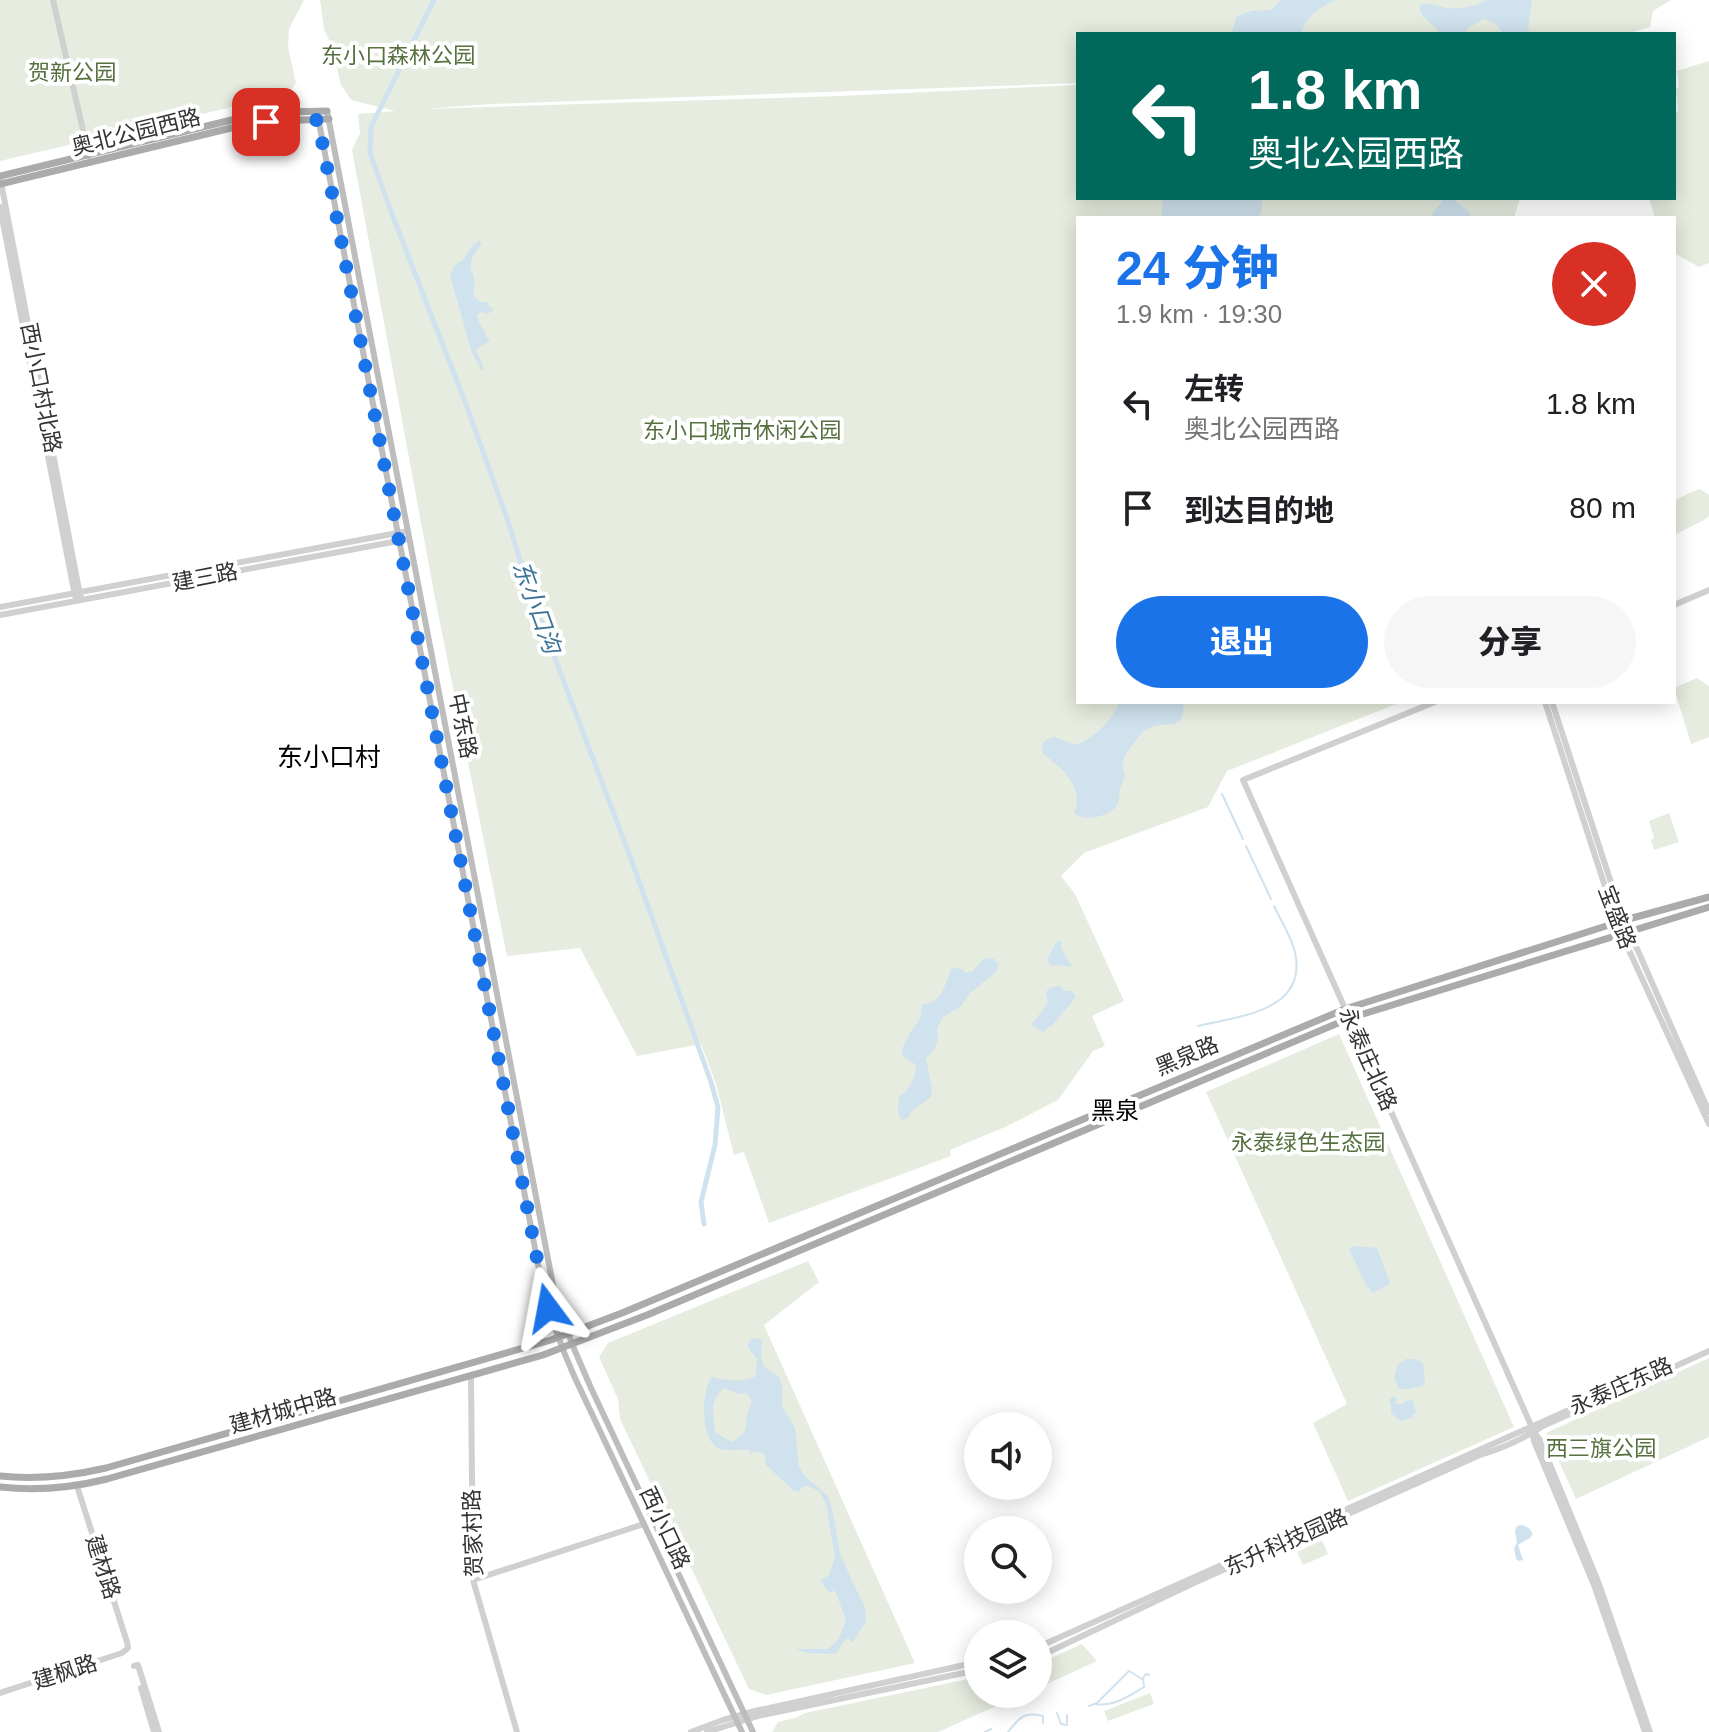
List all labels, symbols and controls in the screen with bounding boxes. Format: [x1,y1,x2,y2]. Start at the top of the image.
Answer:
park label: 东小口森林公园 [321,43,475,68]
text: 1.8 km [1248,58,1422,121]
park label: 贺新公园 [28,60,116,85]
icon: left [1116,64,1220,168]
pin [232,88,300,156]
icon: arrive [244,100,288,144]
street label: 奥北公园西路 [69,104,203,160]
text: 奥北公园西路 [1248,133,1464,174]
text: 24 分钟 [1116,242,1279,295]
button: close [1552,242,1636,326]
text: 1.9 km · 19:30 [1116,299,1282,329]
street label: 西小口村北路 [16,321,66,455]
text: 左转 [1184,372,1244,405]
icon: left [1116,382,1160,426]
text: 1.8 km [1546,387,1636,420]
text: 奥北公园西路 [1184,414,1340,444]
park label: 东小口城市休闲公园 [643,418,841,443]
icon: arrive [1116,486,1160,530]
text: 80 m [1569,491,1636,524]
text: 到达目的地 [1184,494,1334,527]
water label: 东小口沟 [508,557,567,660]
street label: 建三路 [170,558,240,596]
button: 退出 [1116,596,1368,688]
button: 分享 [1384,596,1636,688]
street label: 中东路 [444,691,482,761]
district label: 东小口村 [277,742,381,772]
street label: 宝盛路 [1594,882,1640,952]
street label: 永泰庄北路 [1334,1004,1402,1114]
street label: 黑泉路 [1152,1032,1222,1080]
district label: 黑泉 [1091,1097,1139,1124]
park label: 永泰绿色生态园 [1231,1130,1385,1155]
position arrow [506,1266,590,1350]
street label: 永泰庄东路 [1566,1352,1676,1420]
street label: 建材城中路 [227,1384,339,1438]
map controls [964,1412,1052,1708]
button: sound [964,1412,1052,1500]
park label: 西三旗公园 [1546,1436,1656,1461]
street label: 西小口路 [635,1483,695,1573]
street label: 贺家村路 [459,1489,487,1577]
street label: 东升科技园路 [1221,1504,1351,1580]
button: search [964,1516,1052,1604]
street label: 建材路 [81,1532,125,1602]
button: layers [964,1620,1052,1708]
street label: 建枫路 [30,1650,100,1694]

